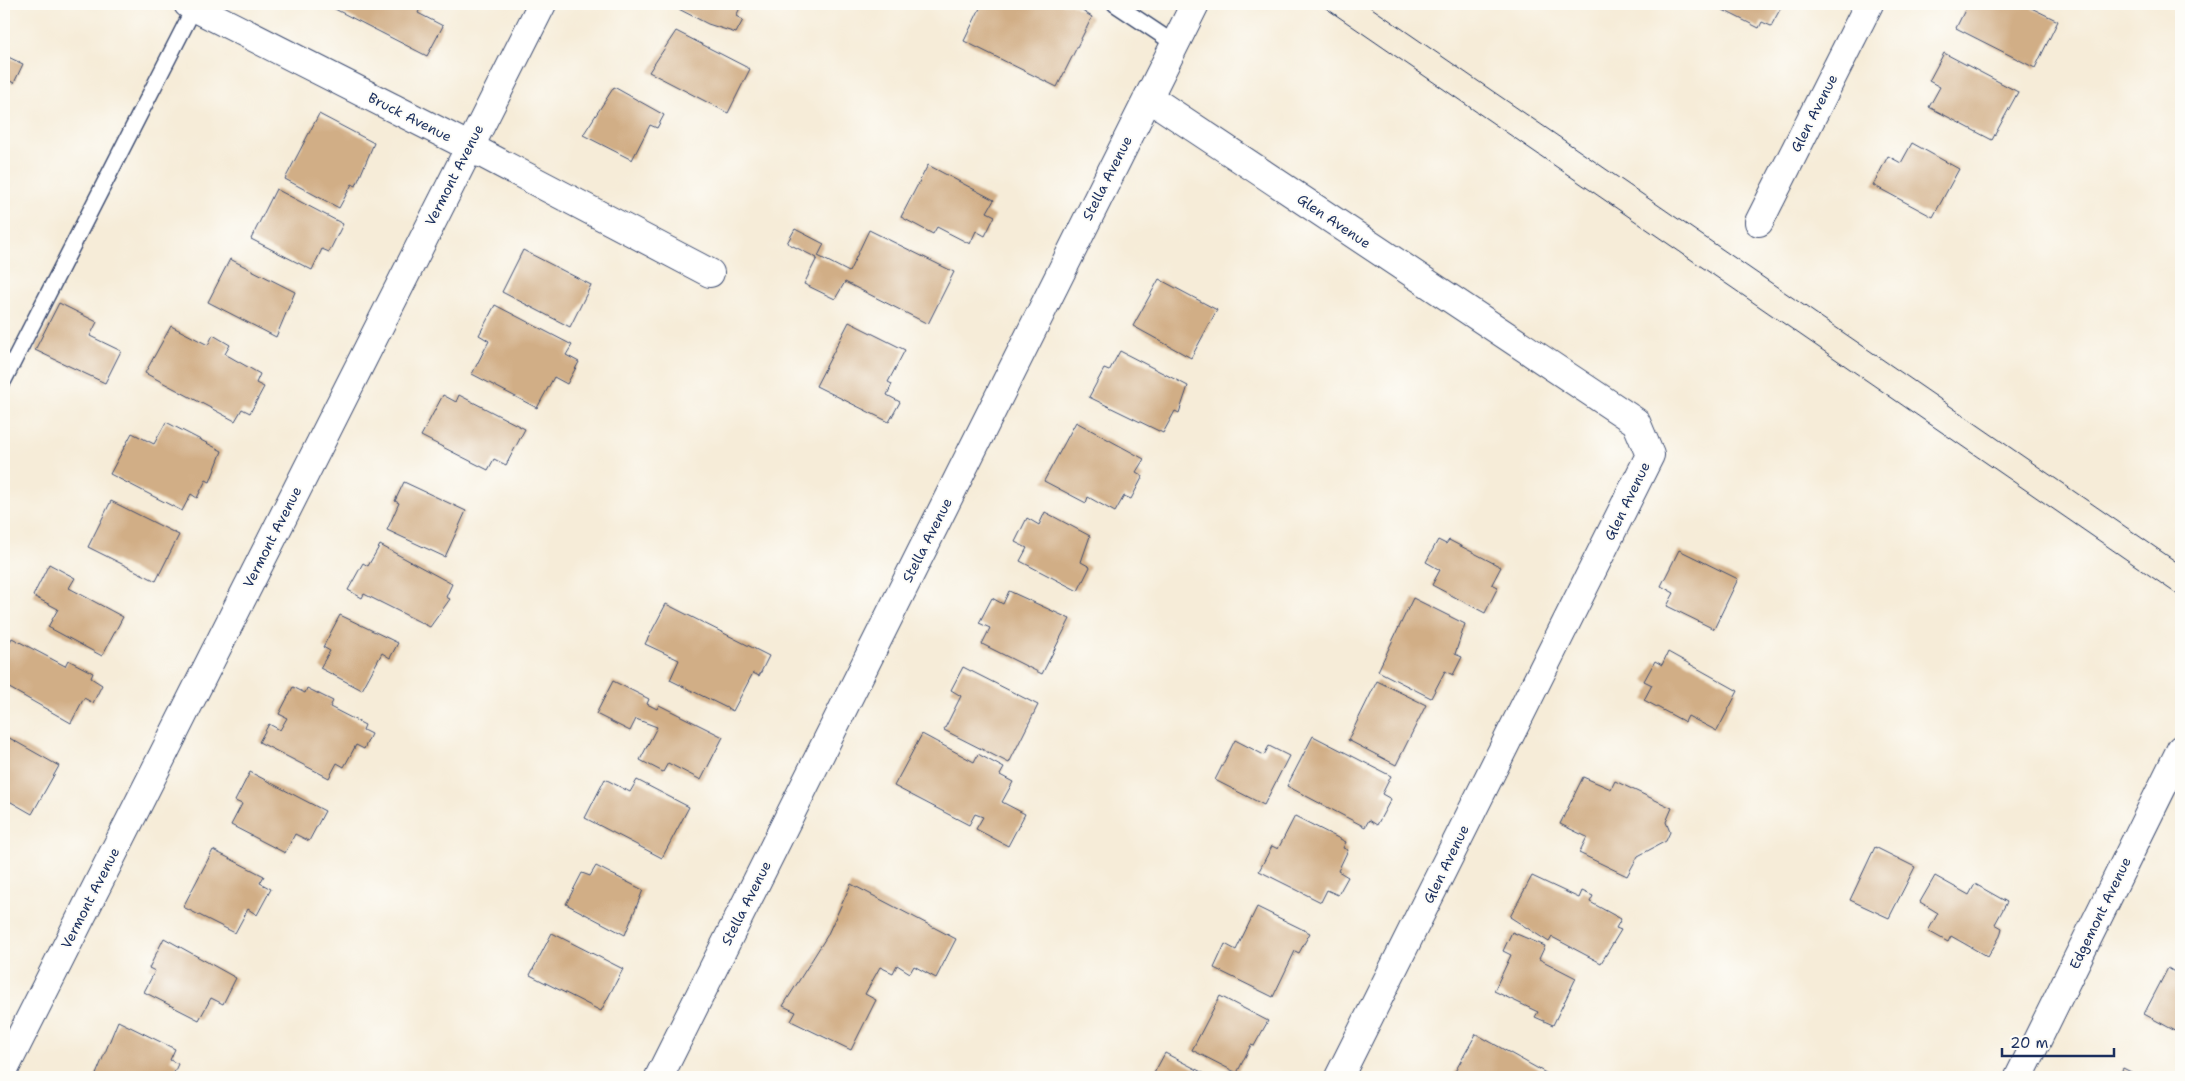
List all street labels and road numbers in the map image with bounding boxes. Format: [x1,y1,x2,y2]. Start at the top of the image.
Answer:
street label: Glen Avenue [1787,71,1841,155]
street label: Bruck Avenue [365,88,455,146]
street label: Vermont Avenue [421,121,487,229]
street label: Stella Avenue [1078,133,1136,223]
street label: Glen Avenue [1294,190,1374,252]
street label: Glen Avenue [1600,459,1654,543]
street label: Vermont Avenue [239,483,305,591]
street label: Stella Avenue [898,495,956,585]
street label: Glen Avenue [1419,822,1473,906]
street label: Vermont Avenue [57,844,123,952]
street label: Edgemont Avenue [2065,854,2135,972]
street label: Stella Avenue [717,858,775,948]

